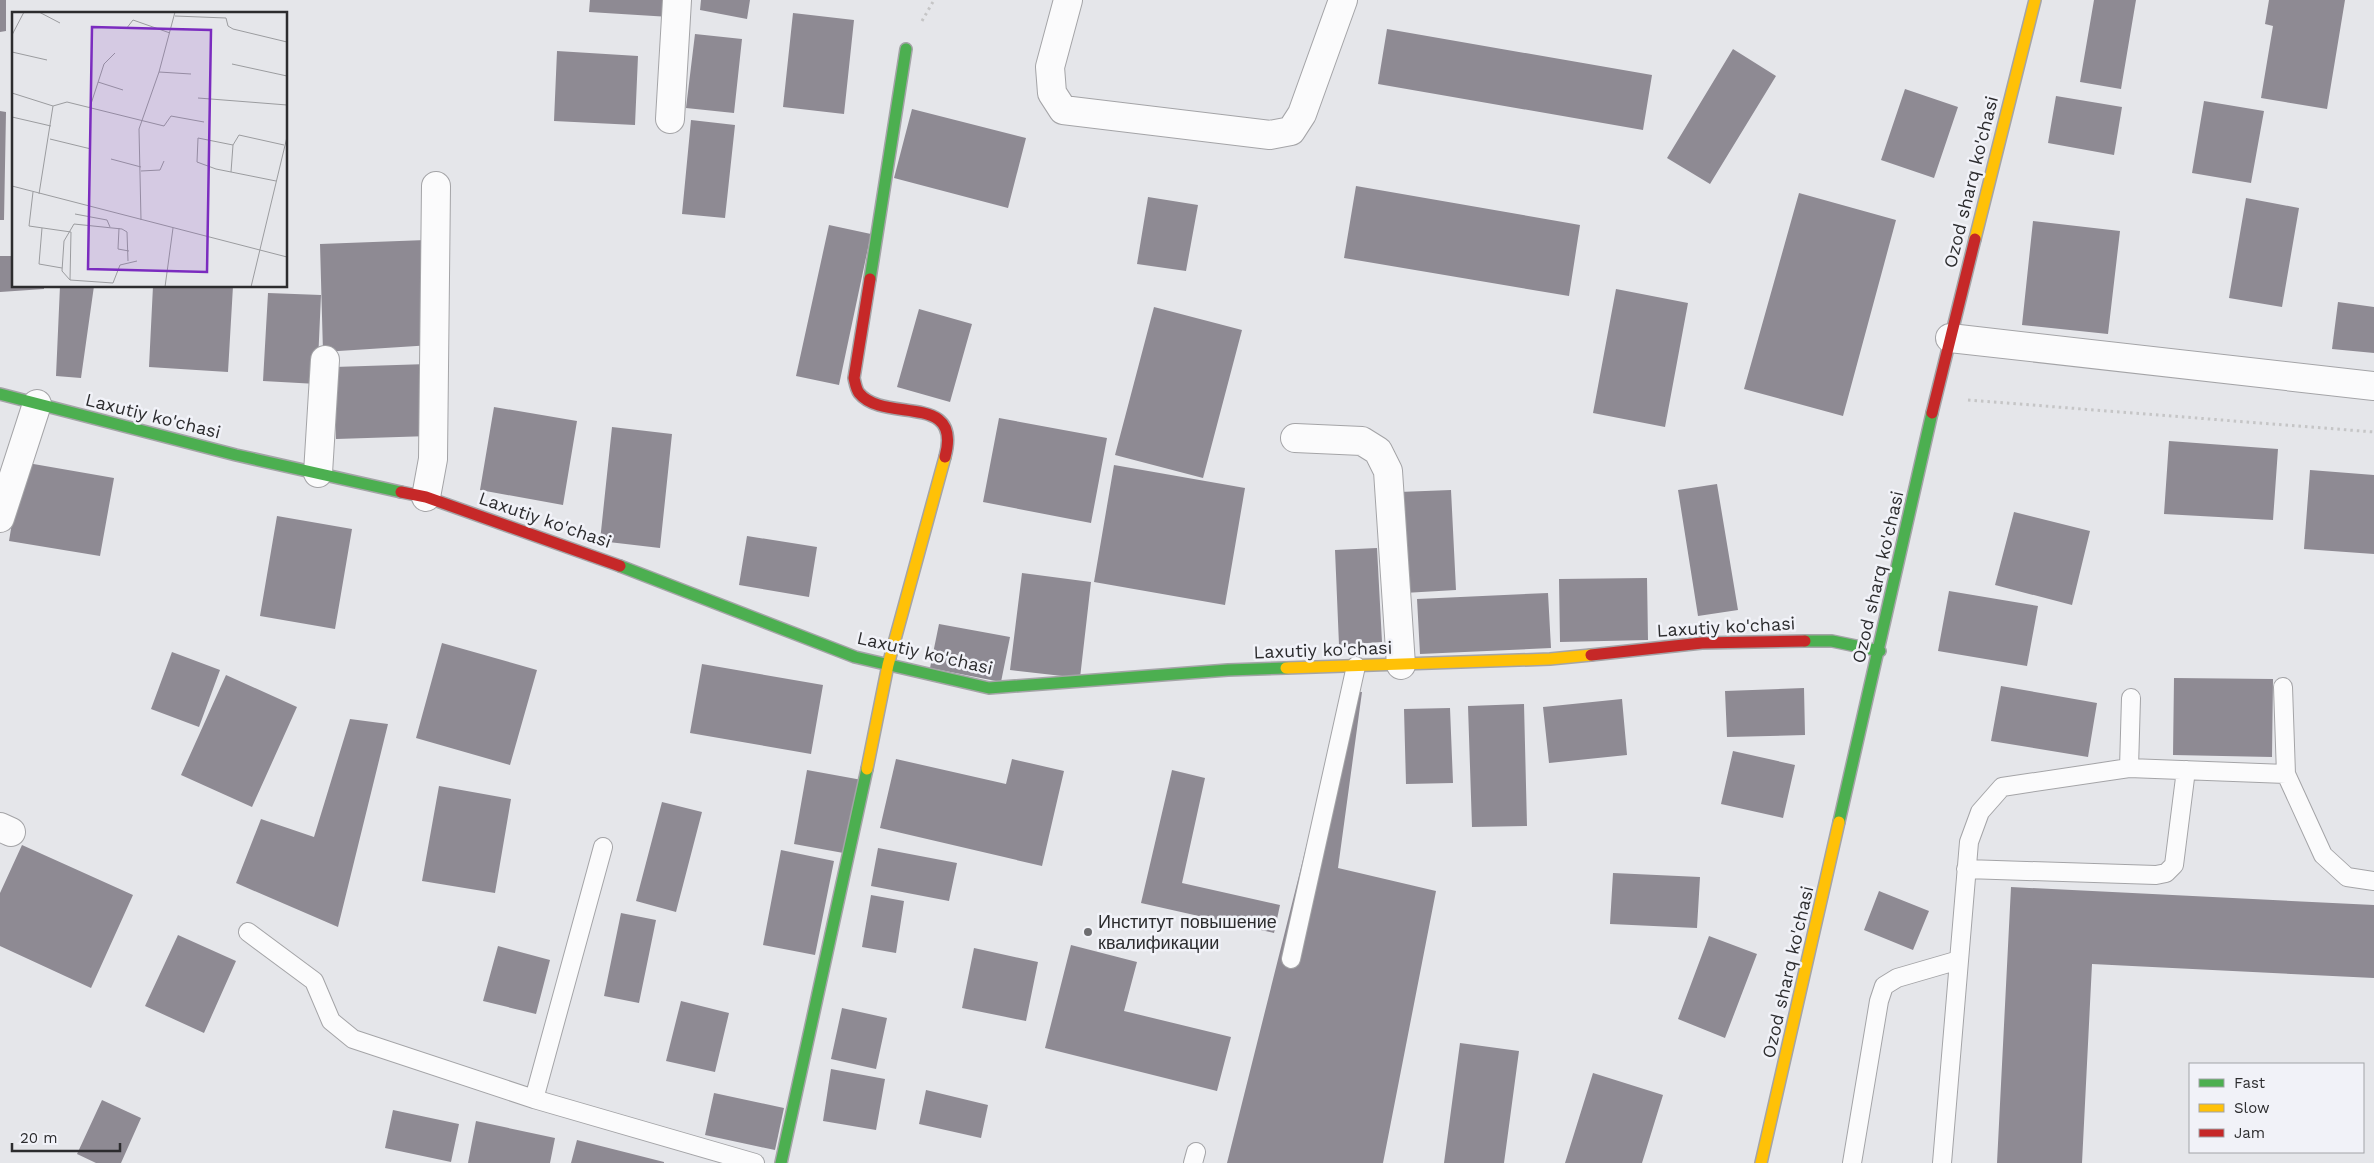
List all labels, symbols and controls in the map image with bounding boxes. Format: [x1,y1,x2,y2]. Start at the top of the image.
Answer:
inset map [12,12,288,288]
street label: Ozod sharq ko'chasi [1939,94,2002,270]
street label: Laxutiy ko'chasi [83,389,223,442]
street label: Laxutiy ko'chasi [476,487,614,552]
street label: Ozod sharq ko'chasi [1847,489,1908,665]
street label: Laxutiy ko'chasi [1656,612,1796,641]
street label: Laxutiy ko'chasi [855,627,995,678]
street label: Laxutiy ko'chasi [1253,637,1393,662]
street label: Ozod sharq ko'chasi [1757,884,1818,1060]
place label: Институт повышение квалификации [1098,911,1277,953]
marker: Институт повышение квалификации [1082,926,1094,938]
legend [2189,1063,2364,1153]
text: Fast [2234,1074,2266,1092]
text: Slow [2234,1099,2270,1117]
scale bar [12,1120,120,1152]
text: Jam [2234,1124,2265,1142]
text: 20 m [20,1129,58,1147]

